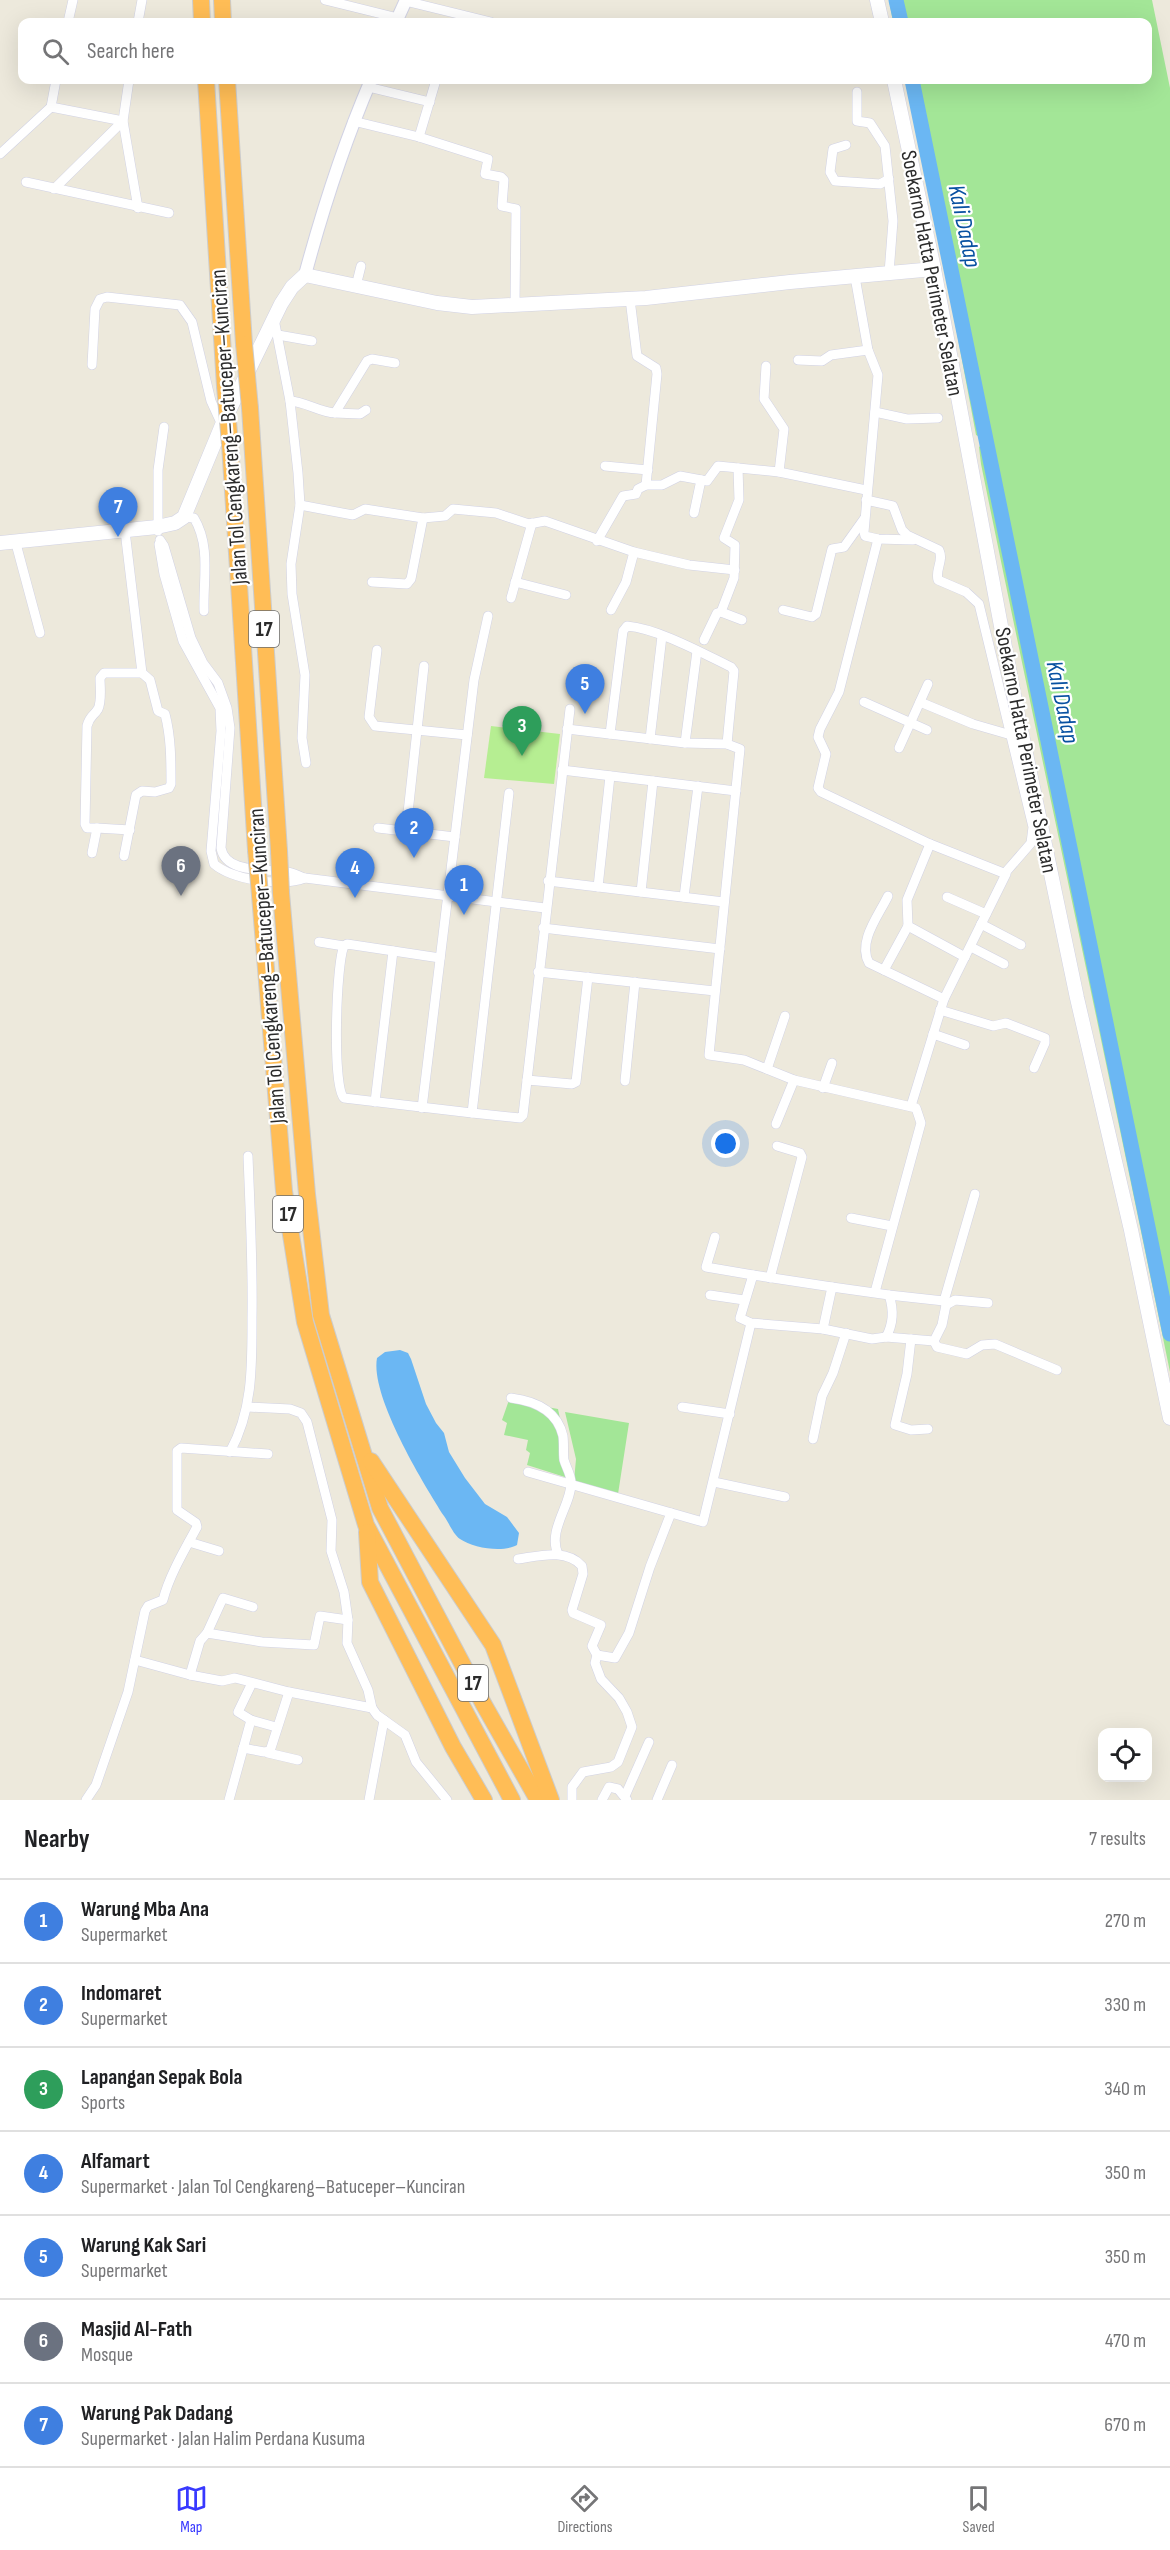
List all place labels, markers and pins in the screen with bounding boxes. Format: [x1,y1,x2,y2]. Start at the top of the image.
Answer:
pin: 7 [98,488,138,537]
pin: 5 [566,664,604,714]
pin: 3 [502,706,542,756]
pin: 2 [394,808,434,858]
pin: 6 [162,846,201,896]
pin: 4 [336,848,374,898]
pin: 1 [444,866,484,915]

